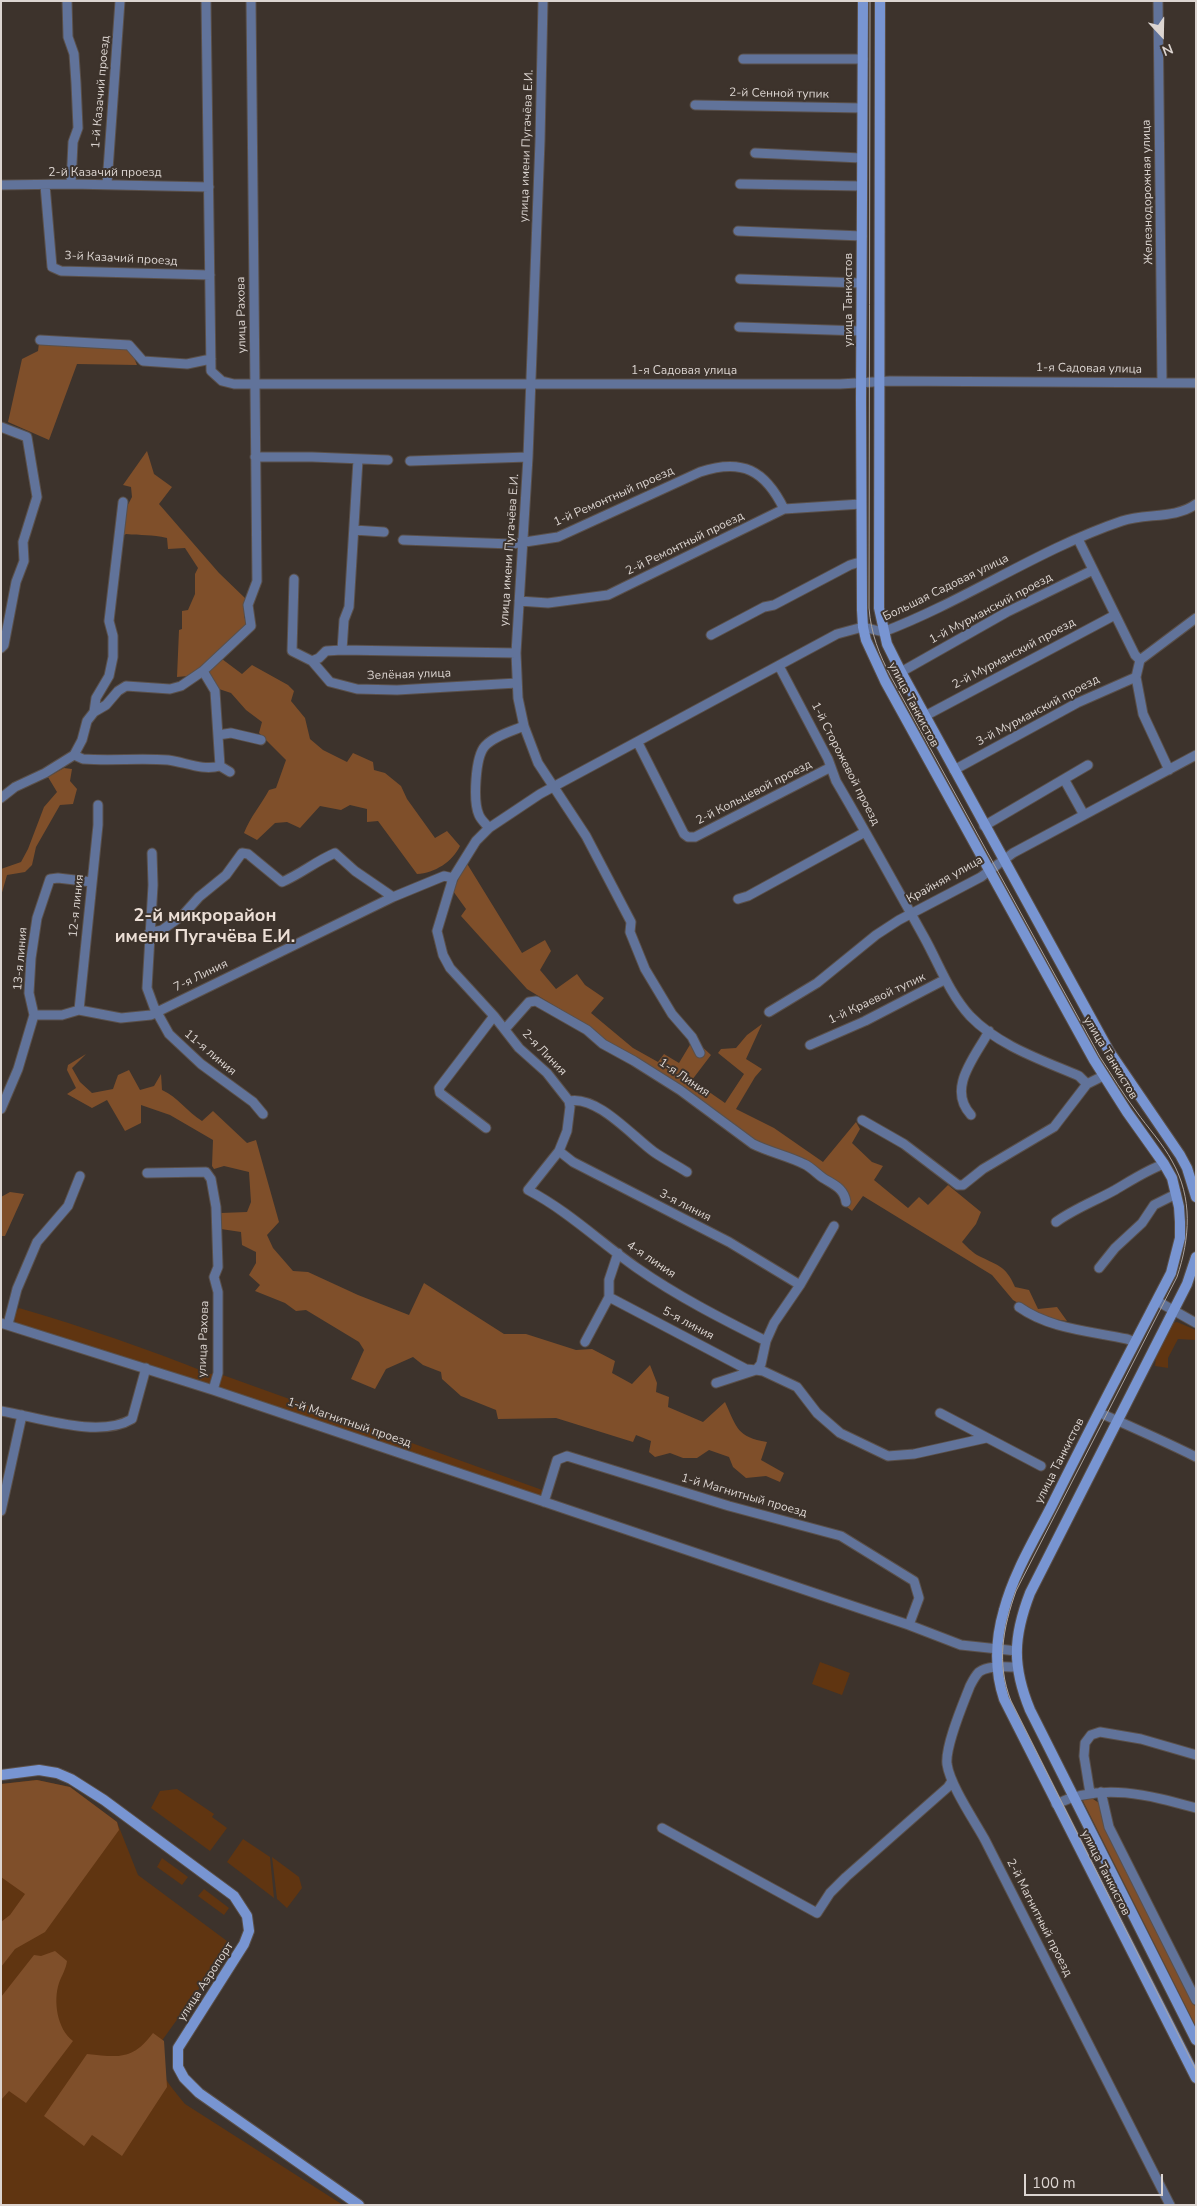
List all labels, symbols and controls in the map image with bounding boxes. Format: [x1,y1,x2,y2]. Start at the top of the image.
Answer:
north arrow [1137,10,1187,60]
street label: 1-й Казачий проезд [89,35,113,149]
text: N [1159,39,1176,60]
street label: улица имени Пугачёва Е.И. [517,69,537,223]
street label: 2-й Сенной тупик [729,86,829,102]
street label: Железнодорожная улица [1140,119,1156,265]
street label: 2-й Казачий проезд [48,166,162,180]
street label: 3-й Казачий проезд [64,249,178,269]
street label: улица Танкистов [842,253,856,347]
street label: улица Рахова [234,277,250,353]
street label: 1-я Садовая улица [1036,361,1142,377]
street label: 1-я Садовая улица [631,364,737,378]
street label: 1-й Ремонтный проезд [552,464,676,530]
street label: улица имени Пугачёва Е.И. [497,473,523,627]
street label: 2-й Ремонтный проезд [623,509,747,579]
street label: Большая Садовая улица [881,551,1011,625]
street label: 1-й Мурманский проезд [927,570,1055,648]
street label: 2-й Мурманский проезд [950,615,1078,693]
street label: улица Танкистов [885,660,941,750]
street label: Зелёная улица [367,666,451,684]
street label: 3-й Мурманский проезд [974,672,1102,750]
street label: 1-й Сторожевой проезд [808,700,882,828]
street label: 2-й Кольцевой проезд [694,758,814,828]
street label: Крайняя улица [904,853,986,907]
street label: 12-я линия [67,874,87,938]
district label: 2-й микрорайон имени Пугачёва Е.И. [115,906,295,949]
street label: 13-я линия [11,927,31,991]
street label: 7-я Линия [172,957,230,995]
street label: 1-й Краевой тупик [826,970,928,1028]
street label: улица Танкистов [1080,1014,1140,1102]
street label: 11-я линия [181,1027,239,1079]
street label: 2-я Линия [519,1027,569,1079]
street label: 1-я Линия [656,1056,712,1100]
street label: 3-я линия [657,1187,713,1225]
street label: 4-я линия [624,1238,678,1282]
street label: улица Рахова [195,1300,213,1378]
street label: 5-я линия [660,1304,716,1344]
street label: 1-й Магнитный проезд [285,1395,413,1451]
street label: улица Танкистов [1032,1416,1088,1506]
street label: 1-й Магнитный проезд [679,1471,809,1521]
street label: улица Танкистов [1077,1828,1133,1918]
street label: 2-й Магнитный проезд [1003,1857,1075,1979]
street label: улица Аэропорт [175,1940,237,2024]
scale bar [1027,2164,1166,2196]
text: 100 m [1032,2173,1076,2193]

